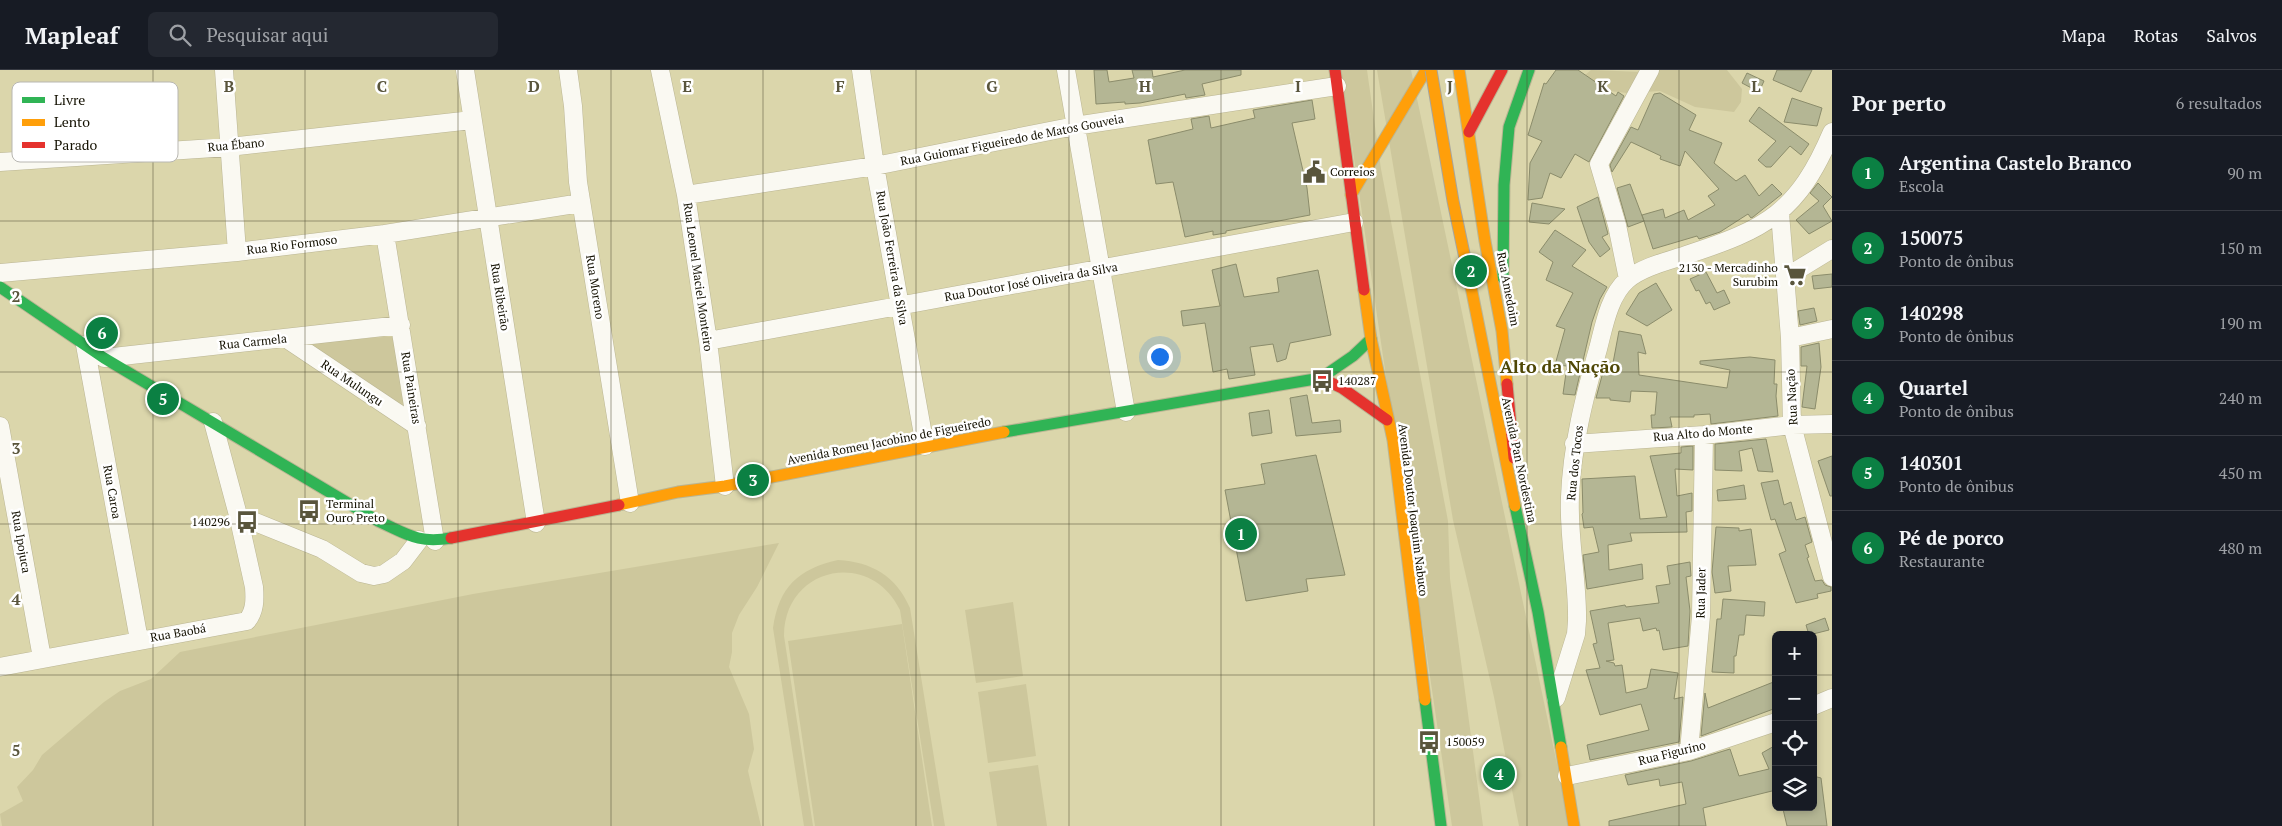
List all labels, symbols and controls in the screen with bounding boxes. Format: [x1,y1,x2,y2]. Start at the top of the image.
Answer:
search box [148,12,498,57]
text: Mapleaf [25,19,118,51]
icon: search [166,21,194,49]
text: Pesquisar aqui [206,22,328,47]
text: Mapa [2062,23,2106,47]
text: Rotas [2134,23,2178,47]
text: Salvos [2206,23,2257,47]
text: B [224,75,234,97]
text: C [377,75,387,97]
text: D [528,75,540,97]
text: E [682,75,692,97]
text: F [835,75,845,97]
text: G [986,75,998,97]
text: H [1139,75,1151,97]
text: I [1295,75,1301,97]
text: J [1447,75,1453,97]
text: K [1597,75,1609,97]
text: L [1751,75,1761,97]
legend [12,82,178,162]
text: Por perto [1852,89,1946,117]
text: Livre [54,90,85,109]
text: 6 resultados [2176,92,2262,114]
street label: Rua Guiomar Figueiredo de Matos Gouveia [899,110,1125,169]
text: Lento [54,112,90,131]
text: Parado [54,135,98,154]
street label: Rua Ébano [207,135,265,154]
text: Argentina Castelo Branco [1899,150,2132,175]
public building icon: Correios [1301,159,1327,185]
text: 1 [1863,162,1873,184]
text: 90 m [2227,162,2262,184]
place label: Correios [1330,164,1375,179]
text: Escola [1899,175,1944,197]
street label: Rua João Ferreira da Silva [873,189,912,326]
street label: Rua Leonel Maciel Monteiro [681,202,716,353]
text: 150075 [1899,225,1963,250]
street label: Rua Rio Formoso [246,231,338,257]
text: 2 [1863,237,1873,259]
text: 150 m [2219,237,2262,259]
text: Ponto de ônibus [1899,250,2014,272]
street label: Rua Amedoim [1494,251,1523,328]
pin: 2 [1455,252,1487,290]
street label: Rua Moreno [583,254,608,321]
street label: Rua Doutor José Oliveira da Silva [943,259,1119,304]
place label: 2130 - Mercadinho Surubim [1679,260,1779,289]
street label: Rua Ribeirão [488,262,513,332]
supermarket icon: 2130 - Mercadinho Surubim [1782,262,1808,288]
text: 2 [11,285,21,307]
text: 140298 [1899,300,1963,325]
text: 3 [1863,312,1873,334]
text: 190 m [2219,312,2262,334]
pin: 6 [86,314,118,352]
text: Ponto de ônibus [1899,325,2014,347]
street label: Rua Carmela [218,330,288,353]
your location [1147,344,1173,370]
street label: Rua Paineiras [398,351,425,425]
district label: Alto da Nação [1500,354,1621,378]
street label: Rua Mulungu [318,356,386,409]
bus stop icon: 140287 [1309,368,1335,394]
street label: Rua Nação [1783,368,1800,426]
place label: 140287 [1338,373,1376,388]
text: Quartel [1899,375,1968,400]
pin: 5 [147,380,179,418]
text: 4 [1863,387,1873,409]
text: 240 m [2219,387,2262,409]
street label: Avenida Pan Nordestina [1499,396,1540,524]
text: Ponto de ônibus [1899,400,2014,422]
street label: Avenida Romeu Jacobino de Figueiredo [786,413,992,468]
street label: Rua Alto do Monte [1653,421,1753,444]
street label: Avenida Doutor Joaquim Nabuco [1395,423,1432,597]
street label: Rua dos Tocos [1563,425,1586,501]
text: 3 [11,437,21,459]
text: 140301 [1899,450,1963,475]
pin: 3 [737,461,769,499]
text: 5 [1863,462,1873,484]
text: 450 m [2219,462,2262,484]
street label: Rua Caroa [100,464,125,520]
text: Ponto de ônibus [1899,475,2014,497]
place label: Terminal Ouro Preto [326,496,385,525]
bus stop icon: Terminal Ouro Preto [296,498,322,524]
bus stop icon: 140296 [234,509,260,535]
street label: Rua Ipojuca [9,510,34,574]
place label: 140296 [192,514,231,529]
pin: 1 [1225,515,1257,553]
text: Pé de porco [1899,525,2004,550]
text: 6 [1863,537,1873,559]
text: 480 m [2219,537,2262,559]
text: Restaurante [1899,550,1985,572]
street label: Rua Jader [1693,567,1708,619]
text: 4 [11,588,21,610]
street label: Rua Baobá [149,620,207,645]
map controls [1772,631,1817,811]
button: + [1772,631,1817,676]
button: − [1772,676,1817,721]
button: locate [1772,721,1817,766]
bus stop icon: 150059 [1416,729,1442,755]
place label: 150059 [1446,734,1484,749]
street label: Rua Figurino [1637,737,1707,768]
text: 5 [11,739,21,761]
pin: 4 [1483,755,1515,793]
button: layers [1772,766,1817,811]

